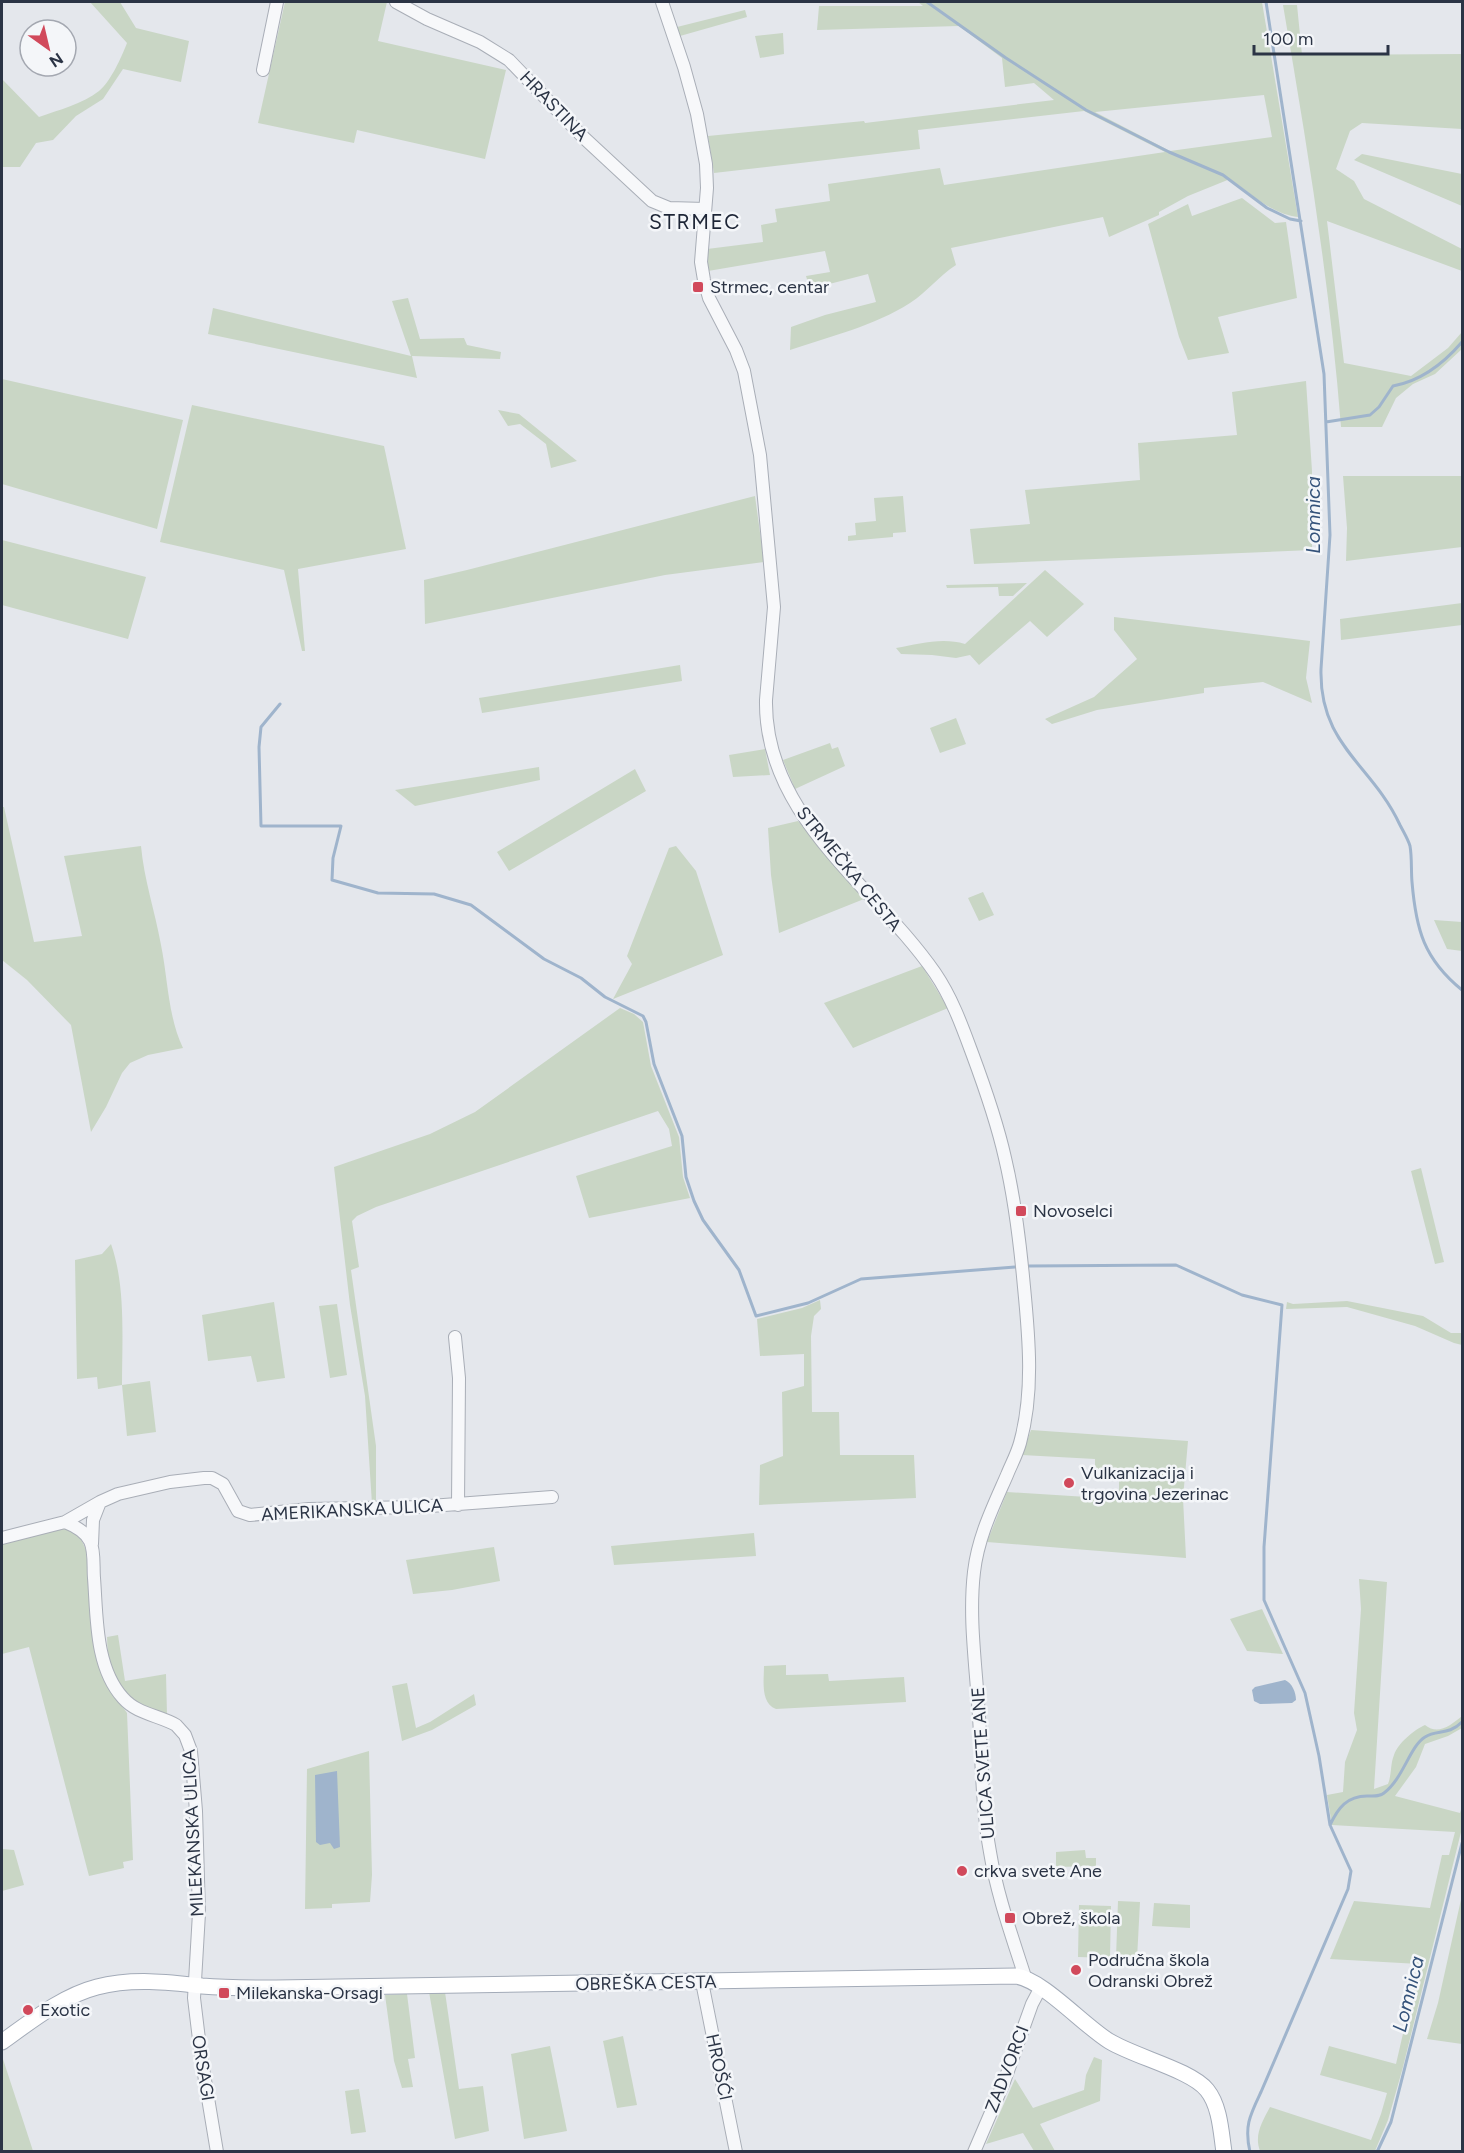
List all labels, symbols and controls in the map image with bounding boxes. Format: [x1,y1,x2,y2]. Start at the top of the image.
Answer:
north arrow [18,18,78,78]
scale bar [1254,18,1388,56]
text: 100 m [1263,28,1313,50]
text: N [46,49,67,71]
street label: HRASTINA [515,66,593,146]
district label: STRMEC [649,209,741,234]
place label: Strmec, centar [710,276,829,298]
marker: Strmec, centar [691,280,705,294]
water label: Lomnica [1301,476,1325,554]
street label: STRMEČKA CESTA [792,802,906,936]
place label: Novoselci [1033,1200,1113,1222]
marker: Novoselci [1014,1204,1028,1218]
place label: Vulkanizacija i trgovina Jezerinac [1081,1462,1229,1505]
marker: Vulkanizacija i trgovina Jezerinac [1062,1476,1076,1490]
street label: AMERIKANSKA ULICA [260,1494,444,1526]
street label: ULICA SVETE ANE [967,1686,999,1840]
street label: MILEKANSKA ULICA [178,1749,208,1917]
place label: crkva svete Ane [974,1860,1102,1882]
marker: crkva svete Ane [955,1864,969,1878]
place label: Obrež, škola [1022,1907,1120,1929]
marker: Obrež, škola [1003,1911,1017,1925]
place label: Područna škola Odranski Obrež [1088,1949,1213,1992]
water label: Lomnica [1387,1953,1429,2034]
marker: Područna škola Odranski Obrež [1069,1963,1083,1977]
street label: OBREŠKA CESTA [575,1971,717,1995]
place label: Milekanska-Orsagi [236,1982,383,2004]
marker: Milekanska-Orsagi [217,1986,231,2000]
place label: Exotic [40,1999,91,2021]
marker: Exotic [21,2003,35,2017]
street label: ZADVORCI [980,2022,1034,2116]
street label: HROŠĆI [701,2032,737,2102]
street label: ORSAGI [187,2034,219,2102]

